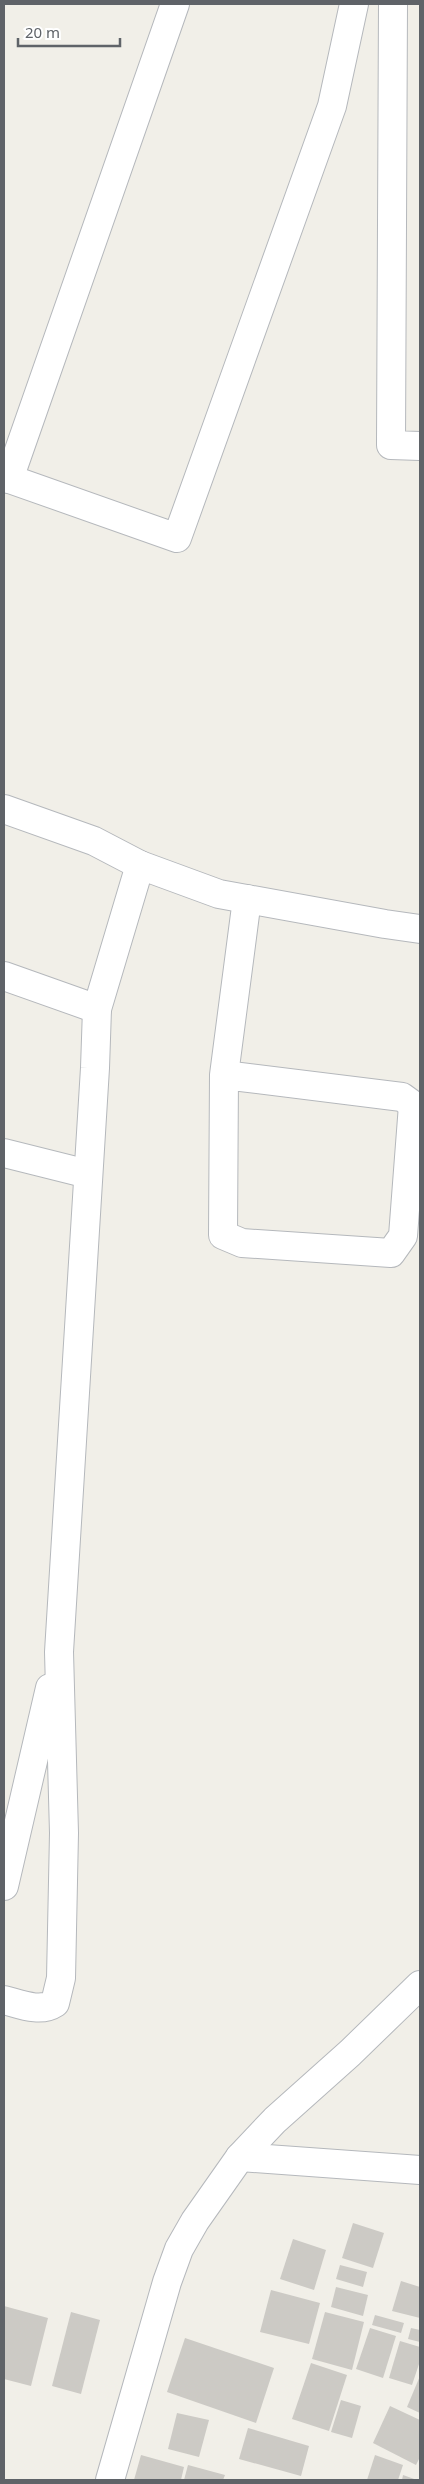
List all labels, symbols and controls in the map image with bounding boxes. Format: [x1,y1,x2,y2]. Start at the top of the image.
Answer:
scale bar [18,15,120,47]
text: 20 m [25,22,60,42]

